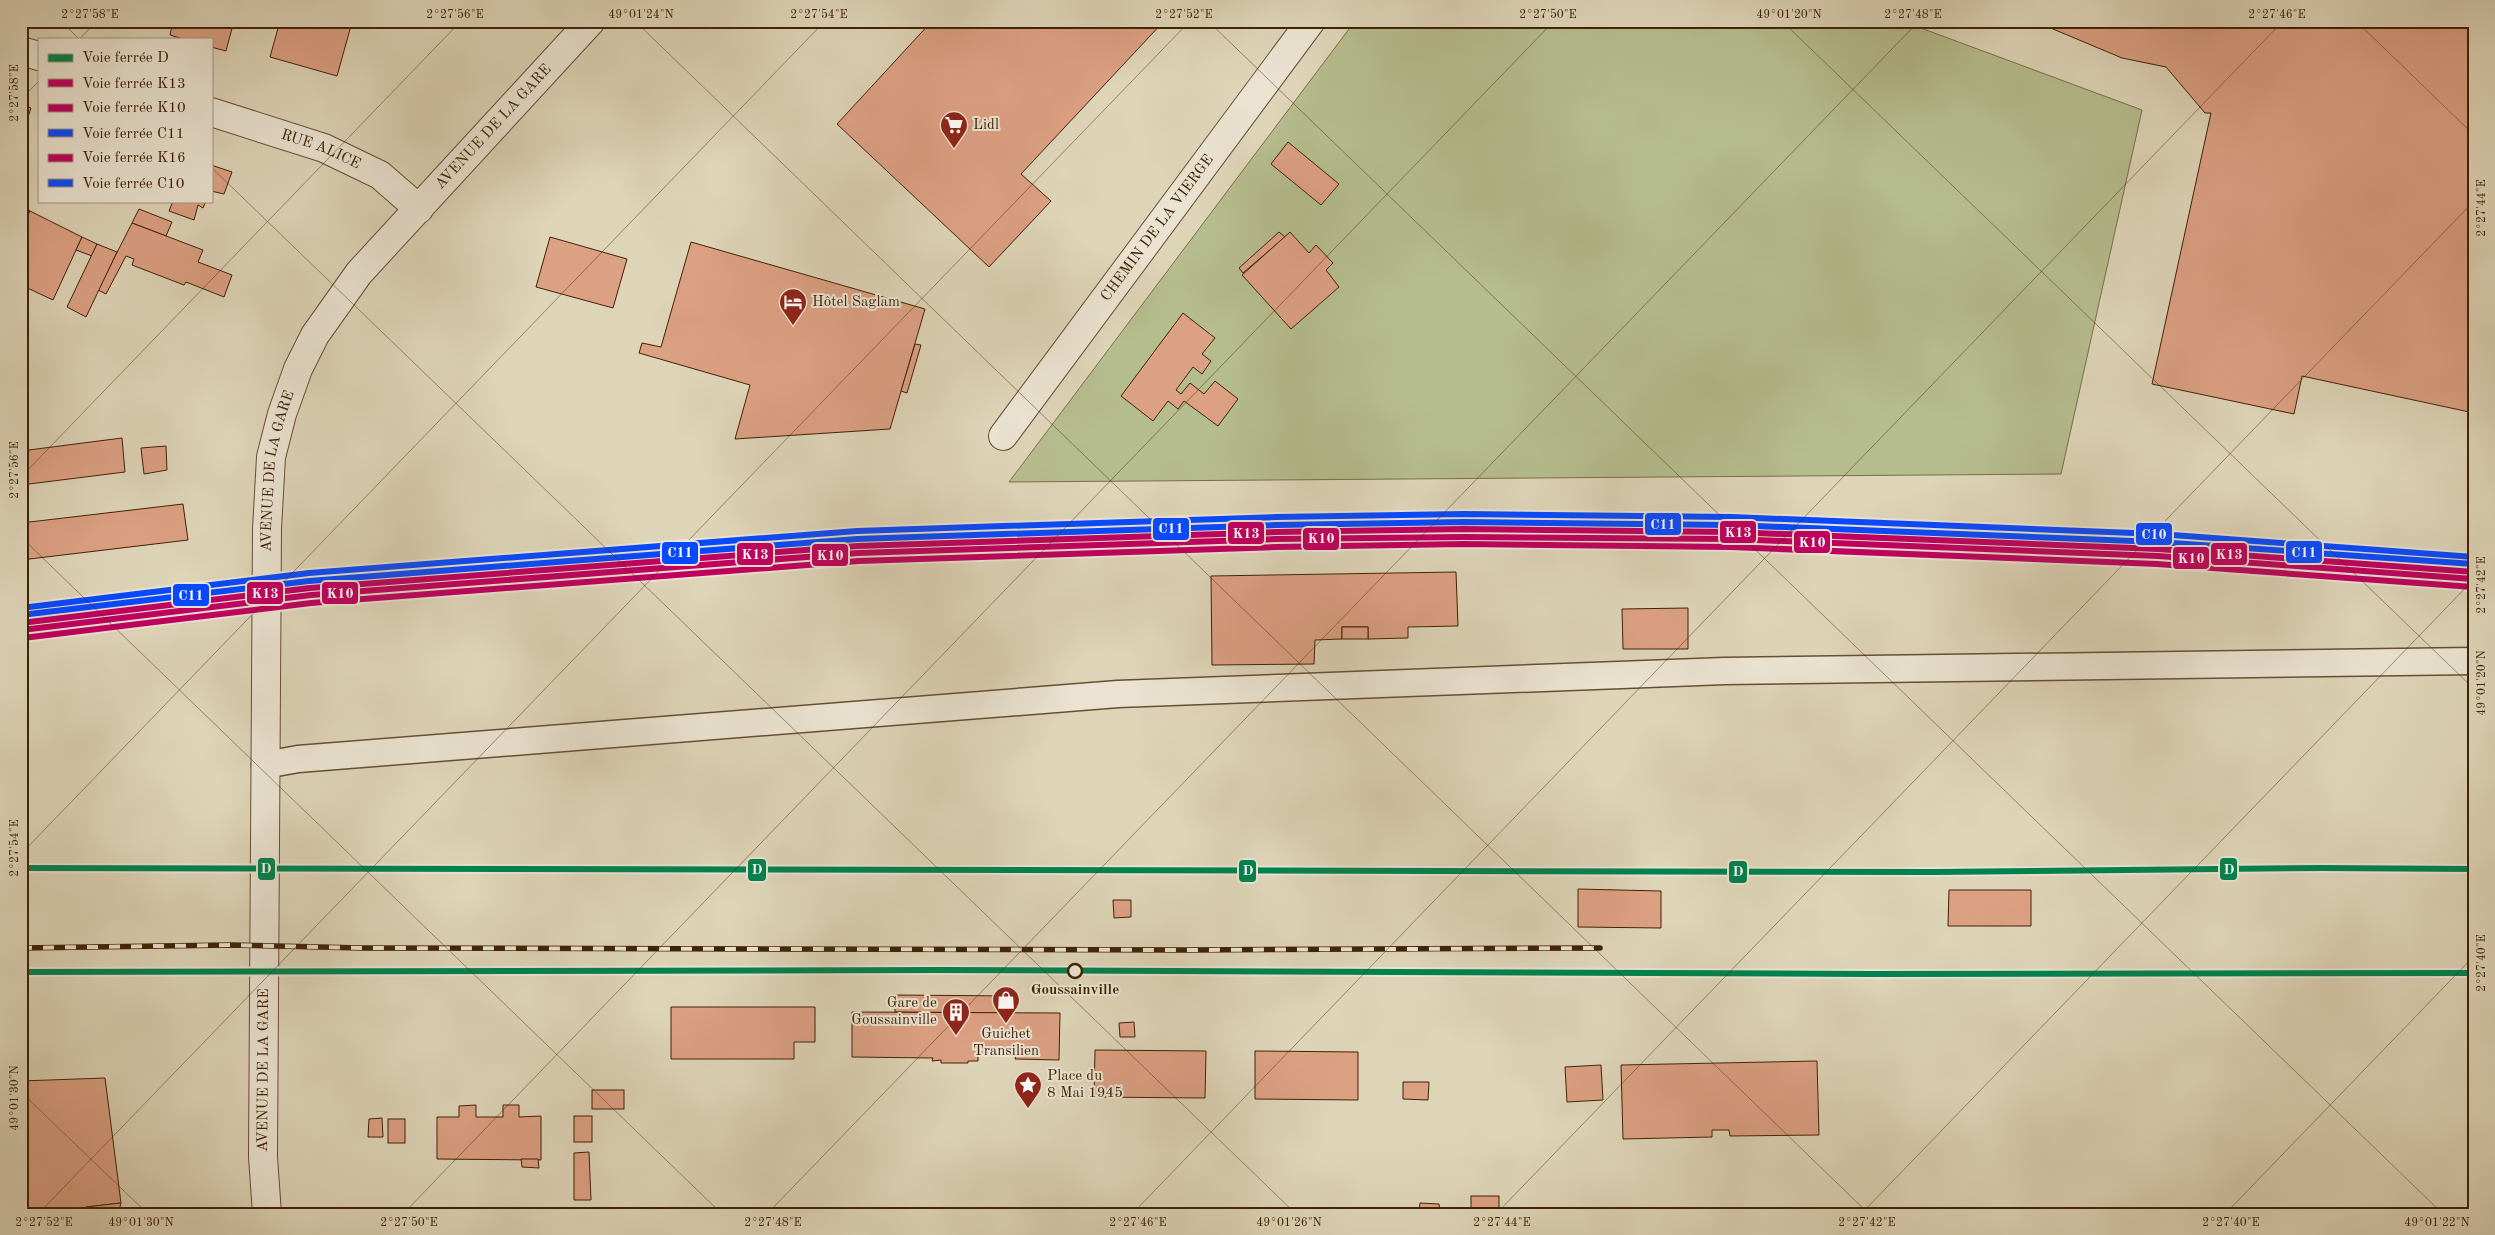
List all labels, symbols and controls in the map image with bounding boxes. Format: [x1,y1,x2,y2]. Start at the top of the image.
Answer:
text: 2°27'58"E [61,8,119,21]
text: 2°27'56"E [426,8,484,21]
text: 2°27'54"E [790,8,848,21]
text: 2°27'52"E [1155,8,1213,21]
text: 2°27'50"E [1519,8,1577,21]
text: 49°01'24"N [608,9,674,21]
text: 49°01'20"N [1756,9,1822,21]
text: 2°27'48"E [1884,9,1942,21]
text: 2°27'46"E [2248,9,2306,21]
legend [38,38,212,202]
text: Voie ferrée D [82,51,169,66]
street label: AVENUE DE LA GARE [433,62,554,192]
text: 2°27'58"E [8,64,21,122]
text: Voie ferrée K13 [82,77,186,92]
text: Voie ferrée K10 [82,101,186,116]
supermarket icon: Lidl [939,110,969,149]
place label: Lidl [973,118,999,133]
text: Voie ferrée C11 [82,127,184,142]
street label: RUE ALICE [279,127,363,172]
text: Voie ferrée K16 [82,151,186,166]
street label: CHEMIN DE LA VIERGE [1098,152,1217,304]
text: Voie ferrée C10 [82,177,184,192]
text: 2°27'44"E [2476,179,2488,237]
hotel icon: Hôtel Saglam [778,287,808,326]
place label: Hôtel Saglam [812,295,900,310]
street label: AVENUE DE LA GARE [259,389,297,552]
text: 2°27'56"E [8,441,21,499]
line badge: C11 [1644,512,1682,536]
line badge: C11 [1152,517,1190,541]
text: C11 [1650,518,1676,532]
line badge: K13 [1719,520,1757,544]
line badge: K13 [1227,521,1265,545]
text: C11 [1158,522,1184,536]
line badge: C10 [2135,522,2173,546]
text: K13 [1724,526,1752,540]
text: K13 [1232,527,1260,541]
line badge: K10 [1302,527,1340,551]
text: C10 [2141,528,2167,542]
line badge: K10 [1793,530,1831,554]
text: K10 [1307,532,1335,546]
text: K10 [1798,536,1826,550]
line badge: C11 [2285,540,2323,564]
line badge: C11 [661,541,699,565]
line badge: K13 [736,542,774,566]
line badge: K13 [2210,542,2248,566]
line badge: K10 [811,543,849,567]
text: C11 [667,546,693,560]
line badge: K10 [2172,546,2210,570]
text: C11 [2291,546,2317,560]
text: K13 [741,548,769,562]
text: K13 [2215,548,2243,562]
text: K10 [816,549,844,563]
text: K10 [2177,552,2205,566]
text: 2°27'42"E [2476,556,2488,614]
line badge: K13 [246,581,284,605]
line badge: K10 [321,581,359,605]
line badge: C11 [172,583,210,607]
text: K13 [251,587,279,601]
text: K10 [326,587,354,601]
text: C11 [178,589,204,603]
text: 49°01'20"N [2476,650,2488,716]
text: 2°27'54"E [8,819,21,877]
line badge: D [257,857,276,881]
line badge: D [2219,857,2238,881]
line badge: D [747,858,767,882]
line badge: D [1238,859,1257,883]
line badge: D [1728,860,1748,884]
text: D [260,862,272,876]
text: D [751,863,763,877]
text: D [2223,863,2235,877]
text: D [1242,864,1254,878]
text: D [1732,865,1744,879]
text: 2°27'40"E [2476,934,2488,992]
marker: Goussainville [1067,963,1083,979]
place label: Goussainville [1031,983,1119,998]
shop icon: Guichet Transilien [991,985,1021,1024]
street label: AVENUE DE LA GARE [256,988,272,1152]
place label: Gare de Goussainville [851,996,937,1028]
building icon: Gare de Goussainville [941,997,971,1036]
place label: Guichet Transilien [973,1027,1039,1059]
text: 49°01'30"N [9,1065,21,1131]
place label: Place du 8 Mai 1945 [1047,1069,1123,1101]
place icon: Place du 8 Mai 1945 [1013,1070,1043,1109]
text: 2°27'52"E [15,1216,73,1229]
text: 2°27'50"E [380,1216,438,1229]
text: 49°01'30"N [108,1217,174,1229]
text: 2°27'48"E [744,1217,802,1229]
text: 2°27'46"E [1109,1217,1167,1229]
text: 49°01'26"N [1256,1217,1322,1229]
text: 2°27'44"E [1473,1217,1531,1229]
text: 2°27'42"E [1838,1217,1896,1229]
text: 2°27'40"E [2202,1217,2260,1229]
text: 49°01'22"N [2404,1217,2470,1229]

